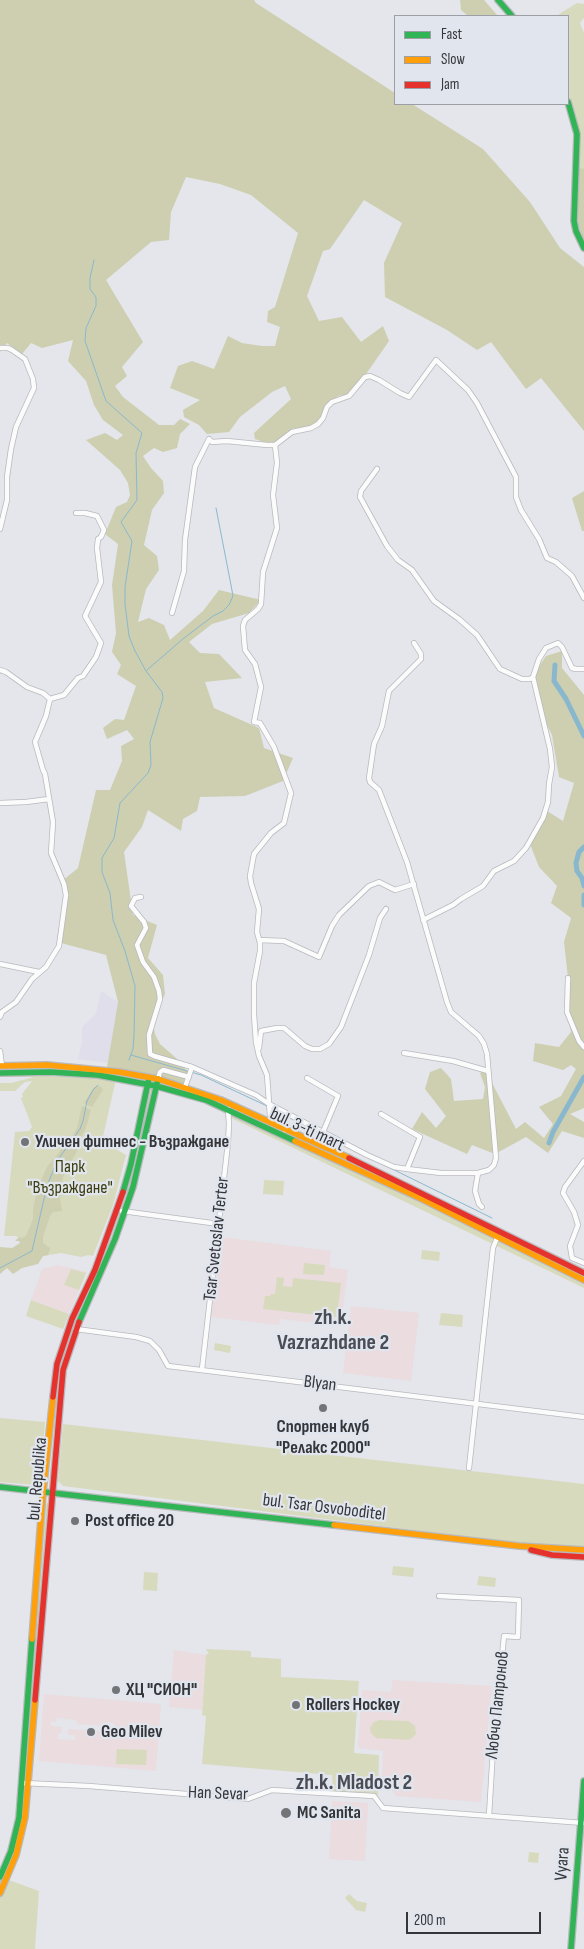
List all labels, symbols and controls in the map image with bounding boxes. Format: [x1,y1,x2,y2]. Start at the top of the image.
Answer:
legend [394,15,569,105]
text: Fast [441,25,462,44]
text: Slow [441,50,465,69]
text: Jam [441,75,459,94]
street label: bul. 3-ti mart [266,1103,348,1157]
place label: Уличен фитнес - Възраждане [35,1131,229,1153]
marker: Уличен фитнес - Възраждане [19,1136,31,1148]
park label: Парк "Възраждане" [27,1156,113,1198]
street label: Tsar Svetoslav Terter [200,1176,234,1302]
district label: zh.k. Vazrazhdane 2 [277,1305,389,1356]
street label: Blyan [302,1371,338,1397]
marker: Спортен клуб "Релакс 2000" [317,1402,329,1414]
place label: Спортен клуб "Релакс 2000" [276,1416,370,1458]
street label: bul. Republika [24,1437,52,1521]
street label: bul. Tsar Osvoboditel [261,1490,387,1526]
place label: Post office 20 [85,1510,174,1532]
marker: Post office 20 [69,1515,81,1527]
street label: Любчо Патронов [482,1650,514,1760]
place label: ХЦ "СИОН" [126,1679,197,1701]
marker: ХЦ "СИОН" [110,1684,122,1696]
place label: Rollers Hockey [306,1694,400,1716]
marker: Rollers Hockey [290,1699,302,1711]
place label: Geo Milev [101,1721,163,1743]
marker: Geo Milev [85,1726,97,1738]
district label: zh.k. Mladost 2 [296,1770,412,1796]
street label: Han Sevar [188,1782,248,1806]
place label: MC Sanita [297,1802,361,1824]
marker: MC Sanita [279,1806,293,1820]
street label: Vyara [551,1847,575,1881]
scale bar [409,1902,544,1934]
text: 200 m [414,1911,446,1930]

